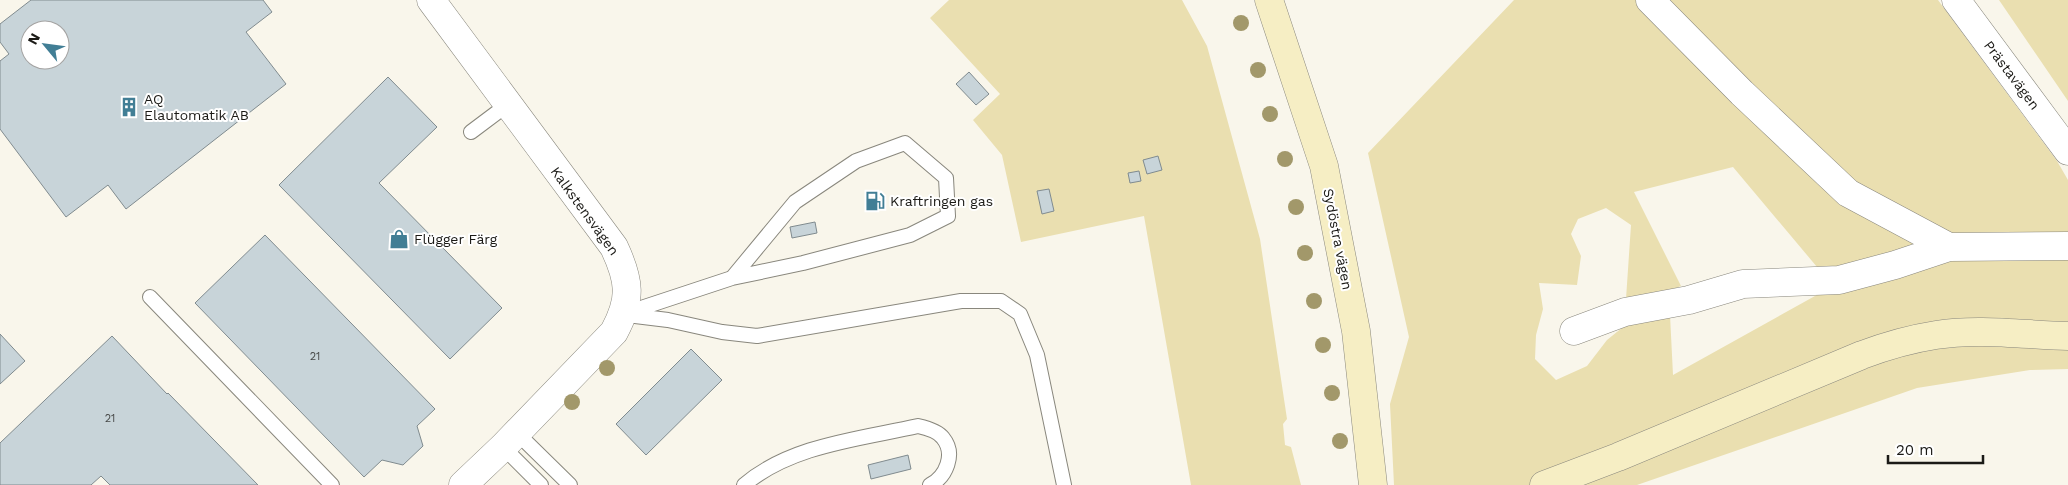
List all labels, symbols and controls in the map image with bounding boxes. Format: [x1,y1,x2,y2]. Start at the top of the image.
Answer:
north arrow [20,20,70,70]
text: N [24,30,43,47]
street label: Prästavägen [1981,37,2043,113]
place label: AQ Elautomatik AB [144,91,249,123]
building icon: AQ Elautomatik AB [118,96,140,118]
street label: Kalkstensvägen [548,164,622,258]
street label: Sydöstra vägen [1320,187,1356,291]
fuel station icon: Kraftringen gas [864,190,886,212]
place label: Kraftringen gas [890,193,993,209]
shop icon: Flügger Färg [388,228,410,250]
place label: Flügger Färg [414,231,498,247]
house number: 21 [310,350,320,363]
house number: 21 [105,412,115,425]
scale bar [1888,432,1983,464]
text: 20 m [1896,441,1934,459]

